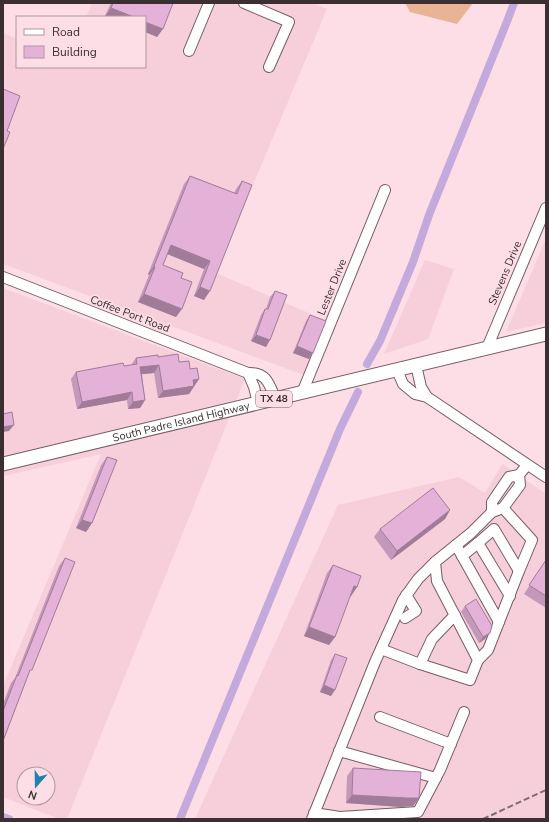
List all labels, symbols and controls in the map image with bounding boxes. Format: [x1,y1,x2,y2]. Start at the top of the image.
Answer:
legend [16,16,146,68]
text: Road [52,24,80,40]
text: Building [52,44,97,60]
street label: Stevens Drive [485,239,525,307]
street label: Lester Drive [314,256,350,317]
street label: Coffee Port Road [88,292,172,336]
road number: TX 48 [256,391,292,407]
street label: South Padre Island Highway [111,398,251,445]
north arrow [16,766,56,806]
text: N [26,786,39,803]

